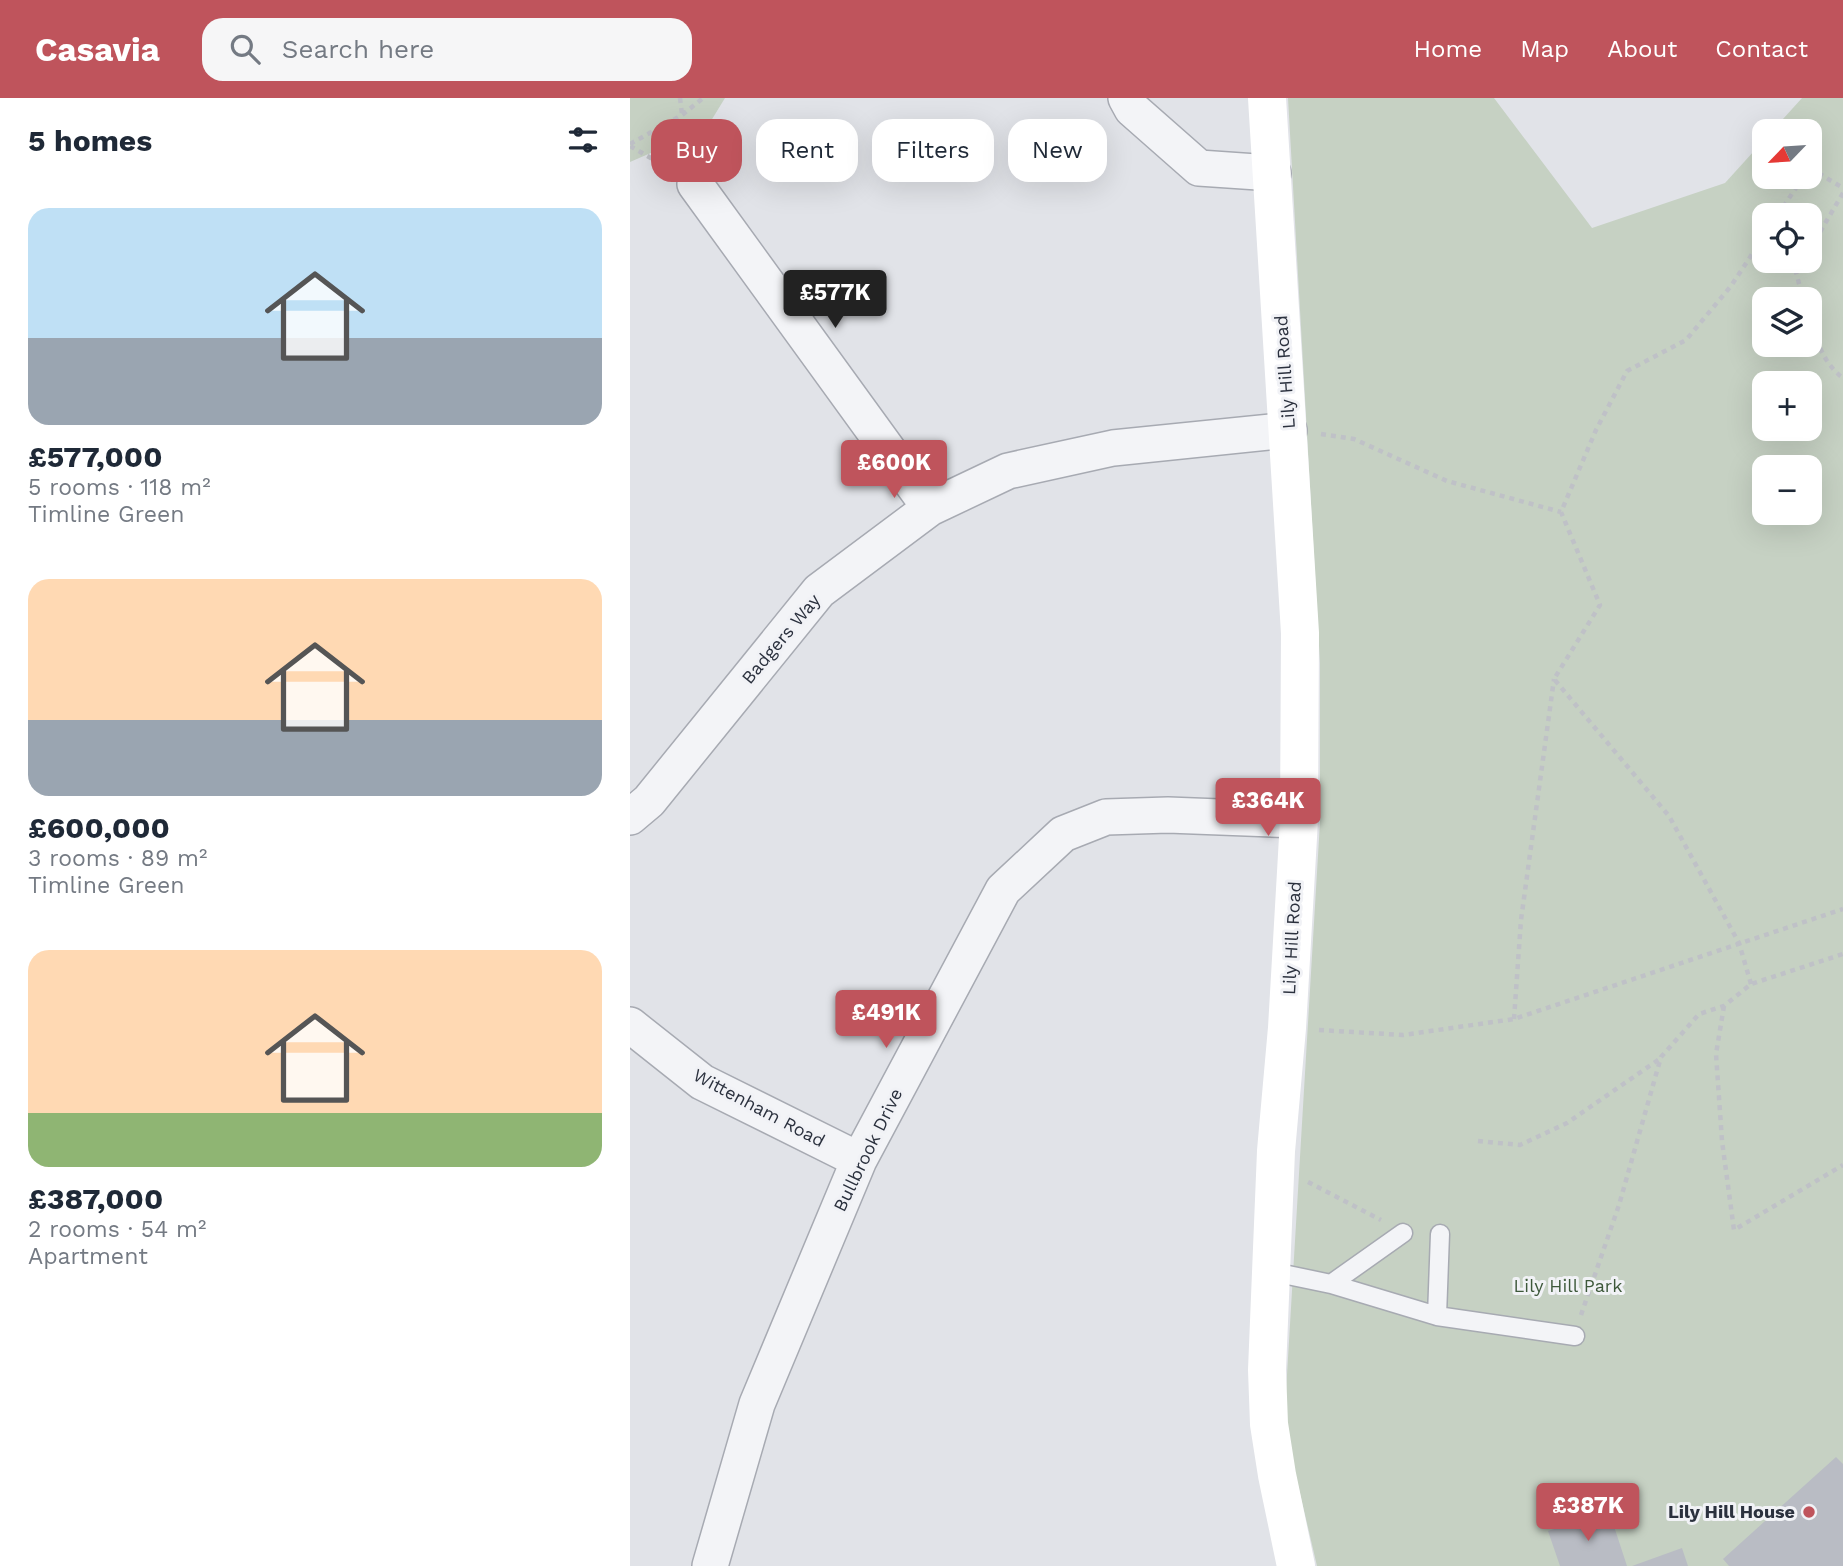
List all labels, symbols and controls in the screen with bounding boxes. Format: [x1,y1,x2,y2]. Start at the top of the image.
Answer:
search box [202,18,692,81]
text: Casavia [35,30,160,69]
icon: search [226,30,264,68]
text: Search here [282,34,434,64]
text: Home [1414,35,1482,63]
text: Map [1520,35,1569,63]
text: About [1607,35,1677,63]
text: Contact [1715,35,1808,63]
chip: Buy [651,119,742,182]
chip: Rent [756,119,858,182]
chip: Filters [872,119,994,182]
chip: New [1008,119,1107,182]
north arrow [1752,119,1822,189]
map controls [1752,119,1822,525]
icon: filters [564,121,602,159]
text: 5 homes [28,123,152,158]
button: locate [1752,203,1822,273]
icon: home [252,253,378,379]
pin: £577K [786,271,884,330]
text: £577K [800,279,870,306]
button: layers [1752,287,1822,357]
street label: Lily Hill Road [1270,314,1299,430]
button: + [1752,371,1822,441]
text: £577,000 [28,439,163,474]
pin: £600K [845,440,943,500]
text: £600K [857,449,931,476]
button: − [1752,455,1822,525]
text: 5 rooms · 118 m² [28,474,211,501]
text: Timline Green [28,501,185,528]
street label: Badgers Way [737,589,825,688]
icon: home [252,624,378,750]
pin: £364K [1219,778,1317,838]
text: £364K [1232,787,1304,814]
text: £600,000 [28,810,170,845]
text: 3 rooms · 89 m² [28,845,207,872]
text: Timline Green [28,872,185,899]
street label: Lily Hill Road [1278,880,1305,995]
pin: £491K [837,990,935,1050]
icon: home [252,995,378,1121]
text: £491K [851,999,921,1026]
street label: Wittenham Road [690,1064,829,1151]
street label: Bullbrook Drive [829,1085,906,1215]
text: £387,000 [28,1181,163,1216]
text: 2 rooms · 54 m² [28,1216,206,1243]
text: Apartment [28,1243,148,1270]
park label: Lily Hill Park [1514,1275,1622,1296]
pin: £387K [1539,1484,1637,1543]
text: £387K [1552,1492,1624,1519]
place label: Lily Hill House [1668,1501,1795,1522]
marker: Lily Hill House [1801,1504,1817,1520]

